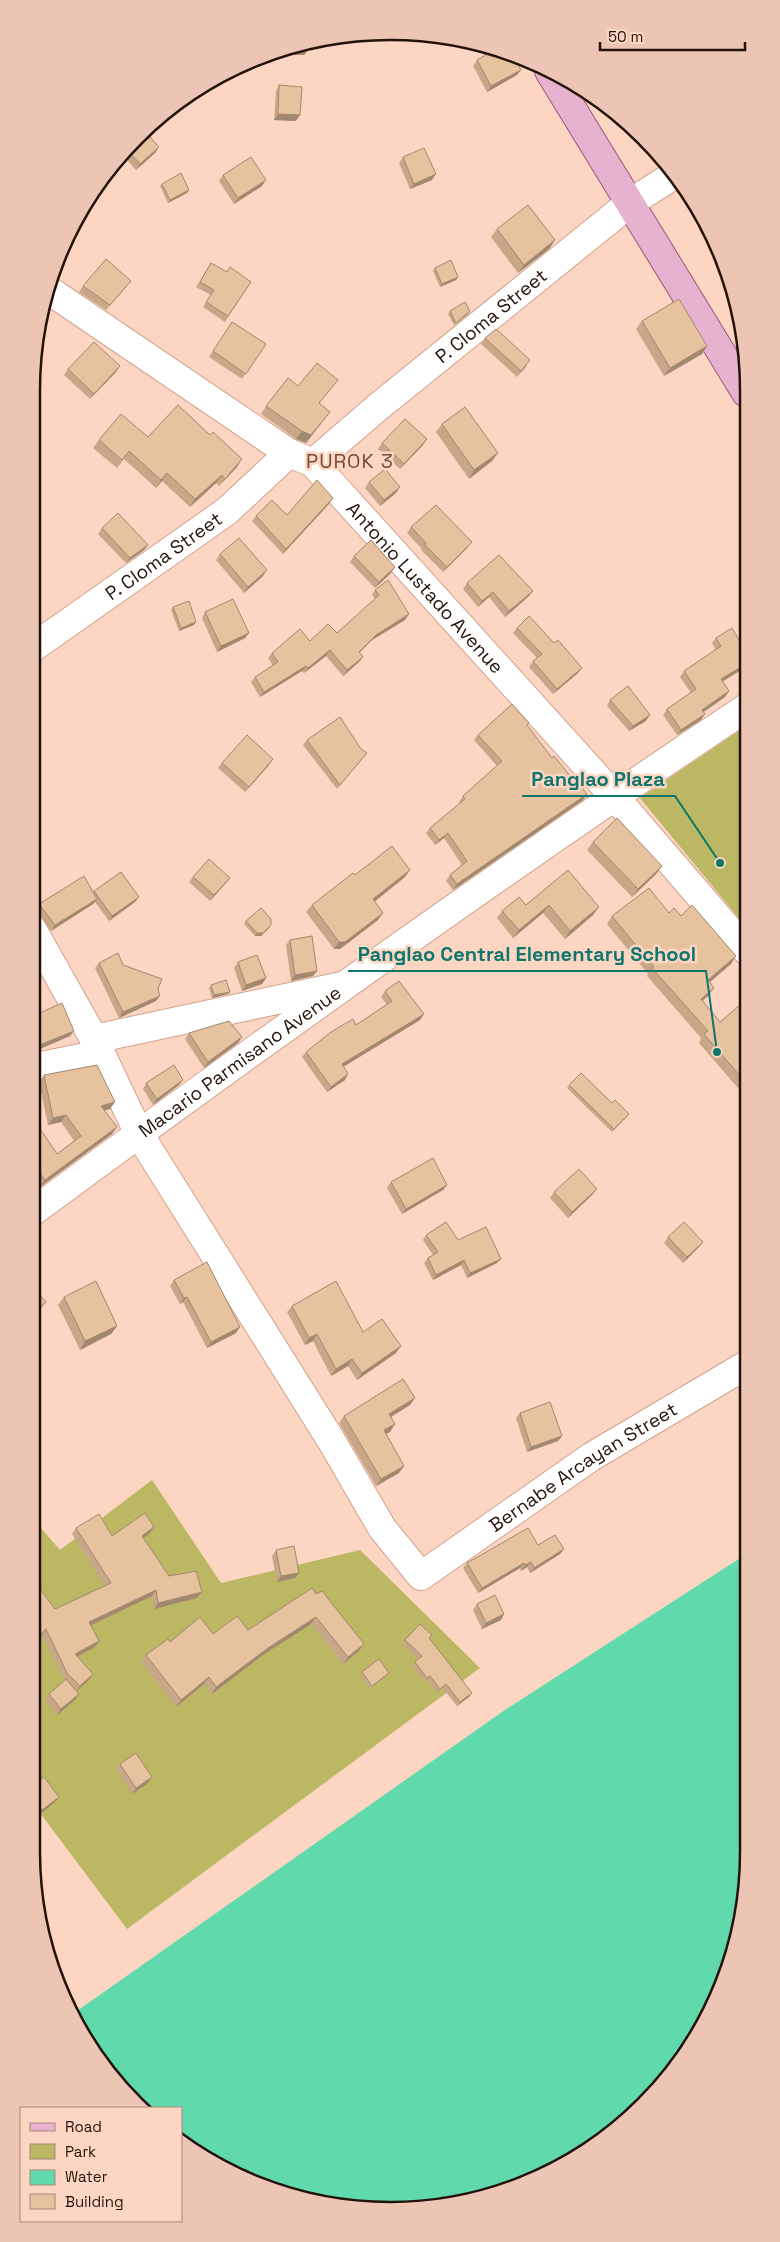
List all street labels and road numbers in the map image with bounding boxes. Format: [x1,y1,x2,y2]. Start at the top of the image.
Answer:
street label: P. Cloma Street [430,263,552,369]
street label: Antonio Lustado Avenue [341,496,510,679]
street label: P. Cloma Street [100,506,227,605]
street label: Macario Parmisano Avenue [133,980,346,1143]
street label: Bernabe Arcayan Street [484,1396,682,1537]

